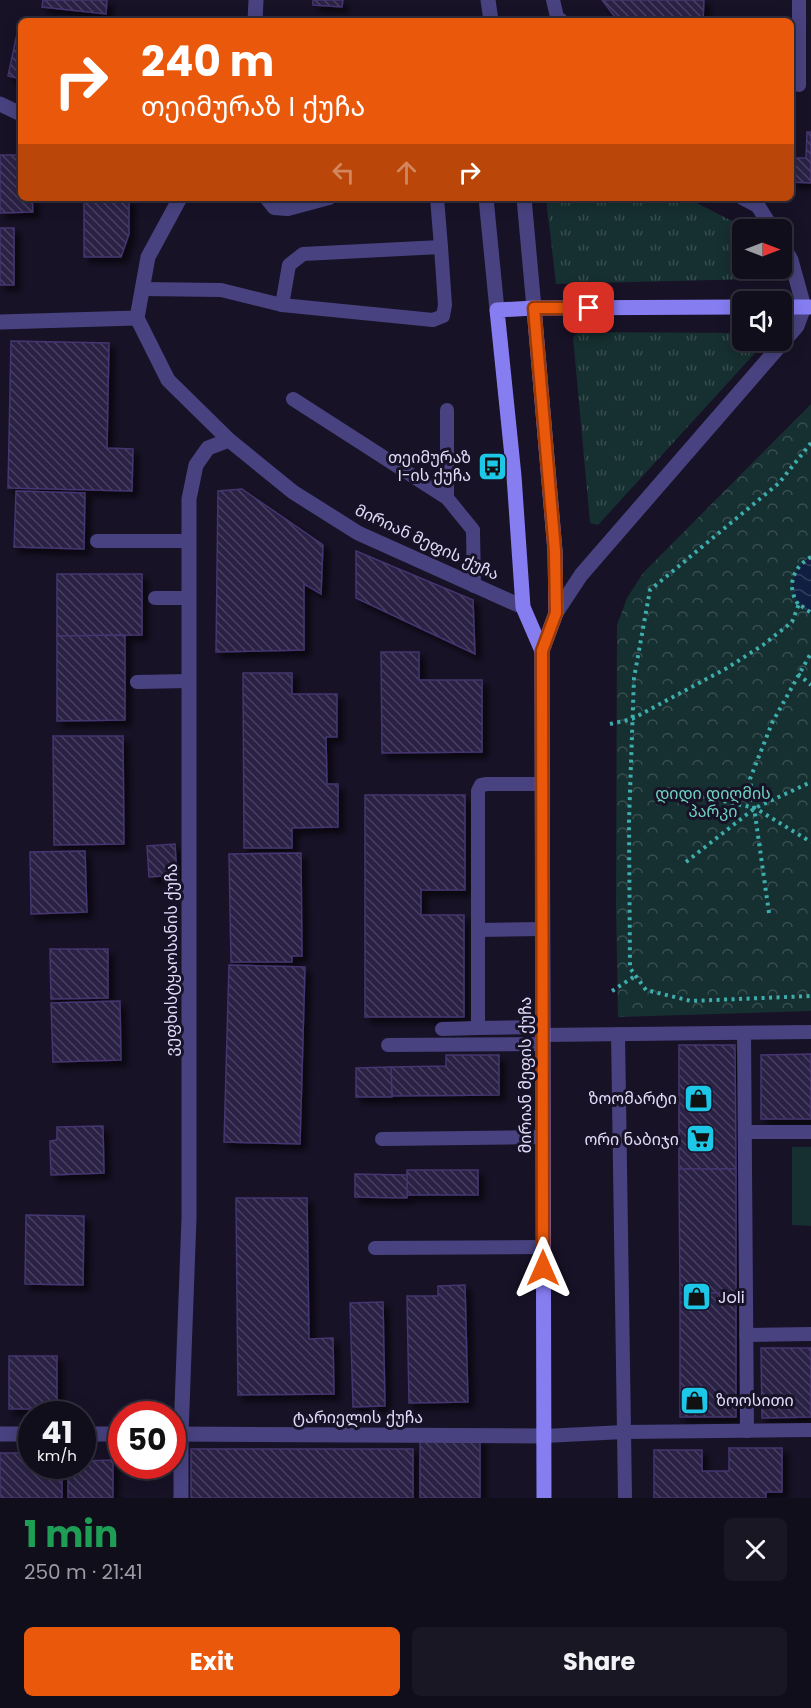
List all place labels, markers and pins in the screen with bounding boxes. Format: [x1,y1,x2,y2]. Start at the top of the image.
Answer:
pin [563,282,614,333]
place label: თეიმურაზ I-ის ქუჩა [388,446,471,487]
bus stop icon: თეიმურაზ I-ის ქუჩა [476,450,508,482]
shop icon: ზოომარტი [682,1082,714,1114]
place label: ზოომარტი [589,1087,677,1110]
supermarket icon: ორი ნაბიჯი [684,1123,716,1155]
place label: ორი ნაბიჯი [584,1128,679,1151]
shop icon: Joli [681,1281,713,1313]
place label: Joli [718,1286,745,1309]
shop icon: ზოოსითი [679,1384,711,1416]
place label: ზოოსითი [716,1389,794,1412]

